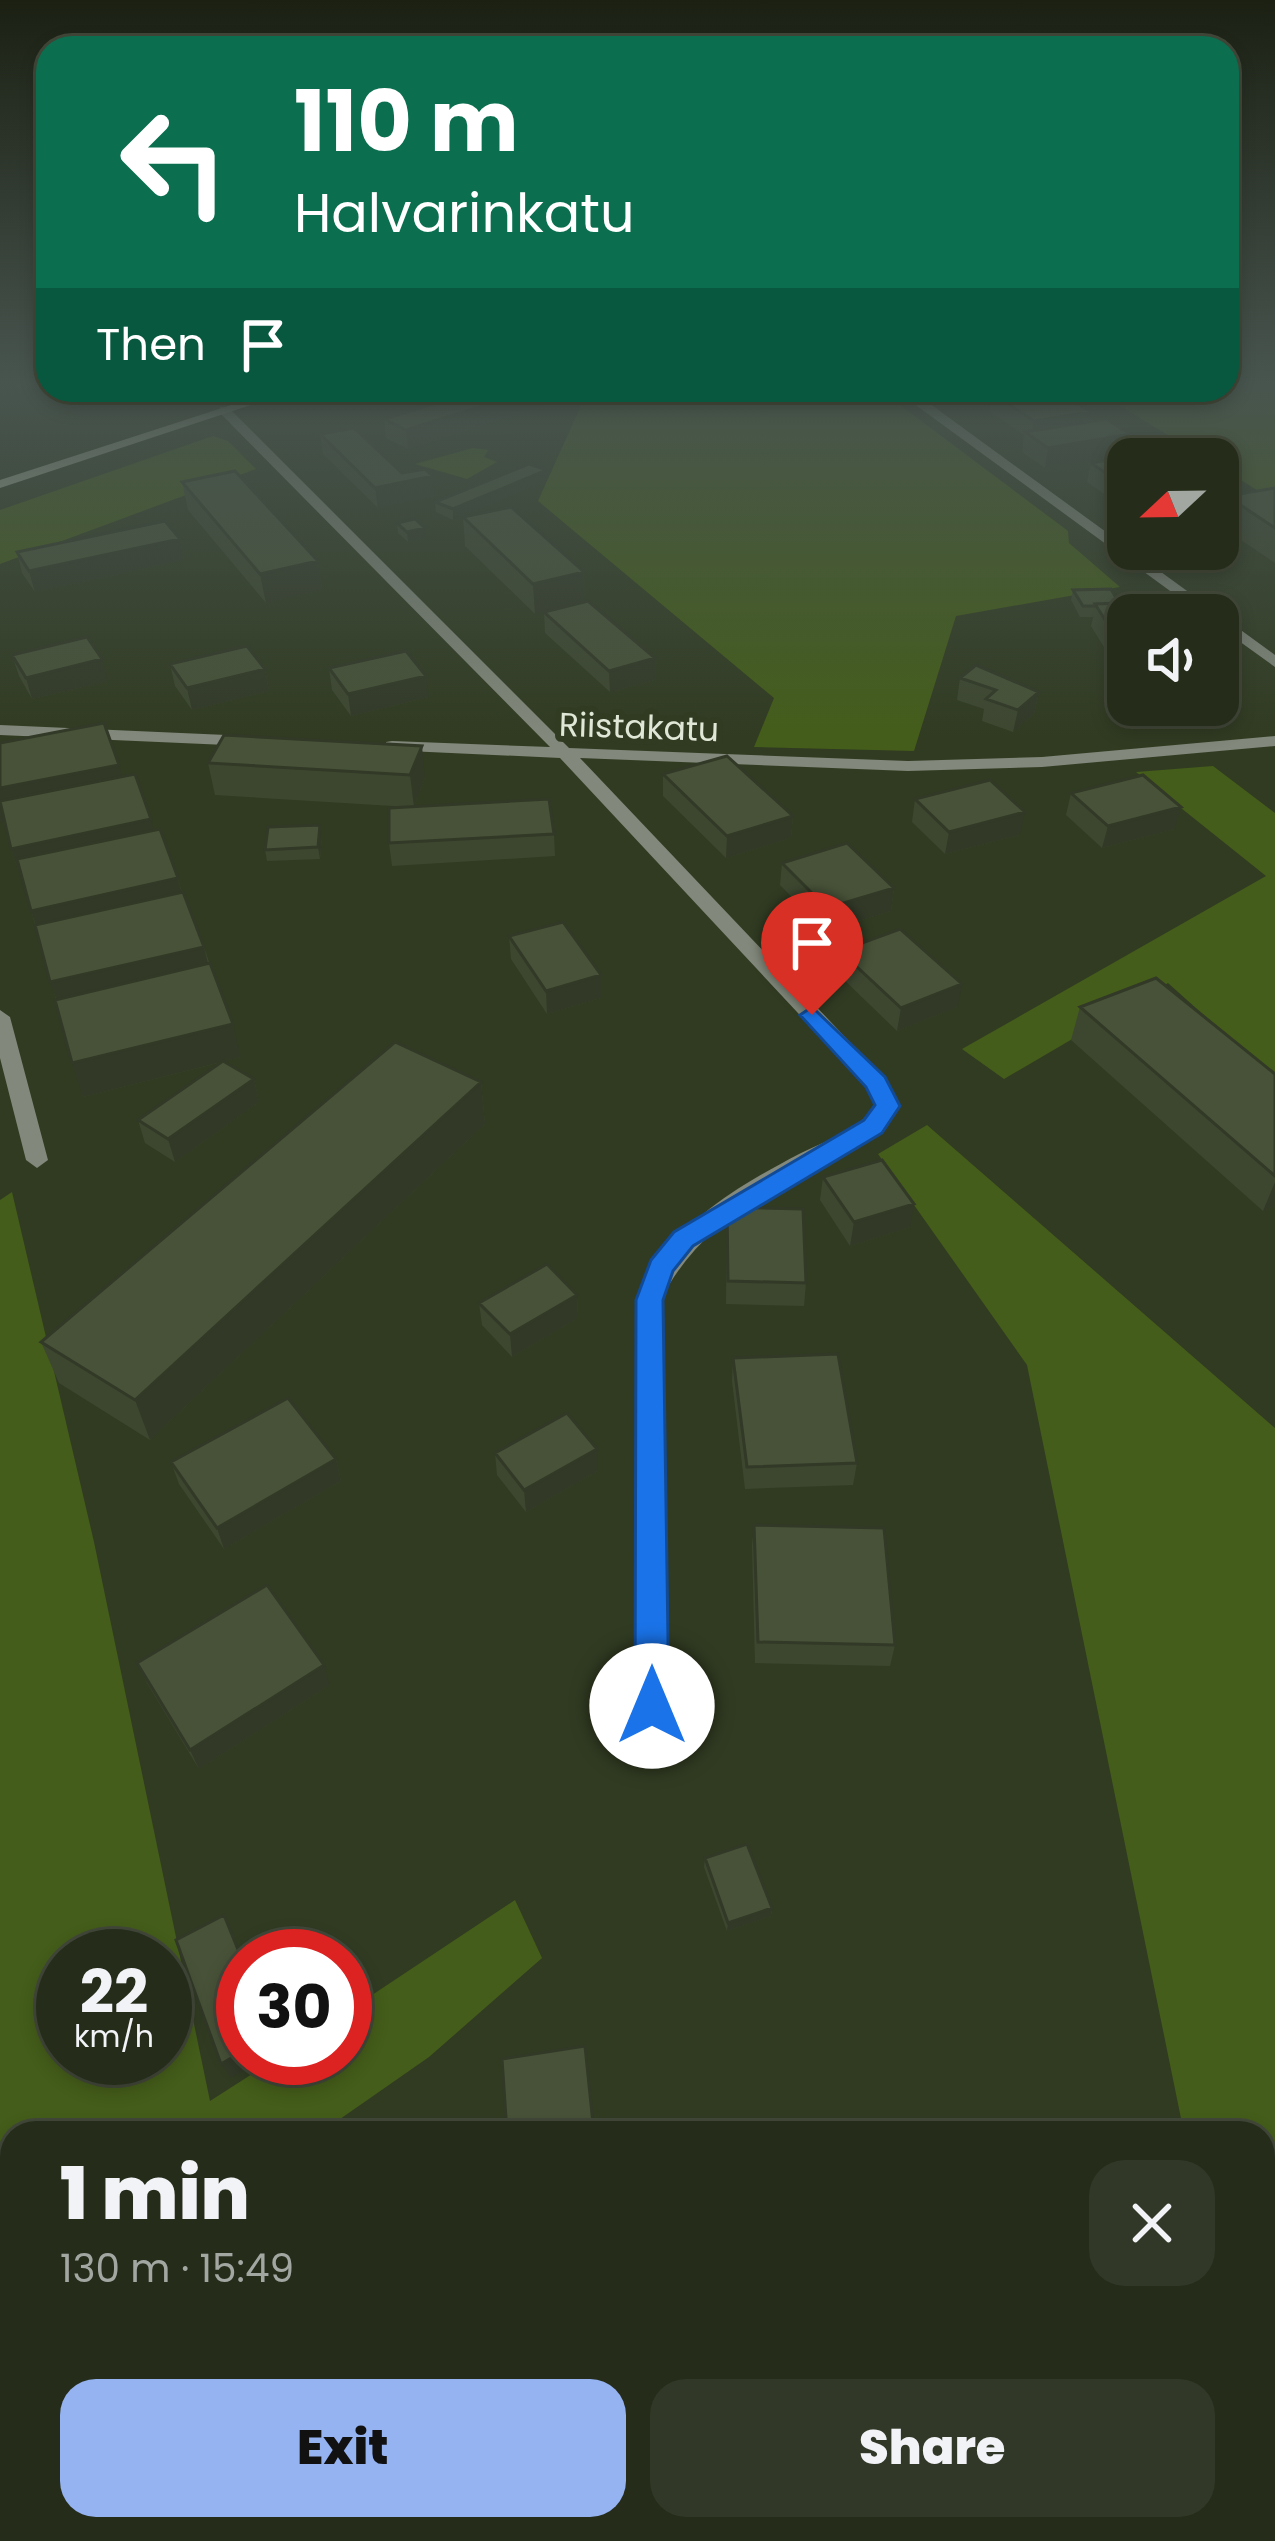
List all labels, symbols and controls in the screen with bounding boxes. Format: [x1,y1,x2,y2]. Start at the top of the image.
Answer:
text: 110 m [294,63,519,180]
icon: left [96,84,252,240]
text: Halvarinkatu [294,175,634,251]
icon: arrive [230,312,296,378]
text: Then [96,313,206,376]
north arrow [1107,438,1239,570]
map controls [1107,438,1239,726]
button: sound [1107,594,1239,726]
street label: Riistakatu [558,701,720,753]
pin [761,892,863,1015]
icon: arrive [779,910,845,976]
position arrow [589,1643,715,1769]
speed limit sign: 30 [216,1929,372,2085]
text: 22 [80,1950,148,2034]
text: km/h [74,2015,154,2058]
text: 1 min [60,2143,250,2244]
button: close [1089,2160,1215,2286]
text: 130 m · 15:49 [60,2241,294,2296]
button: Exit [60,2379,626,2517]
button: Share [650,2379,1215,2517]

